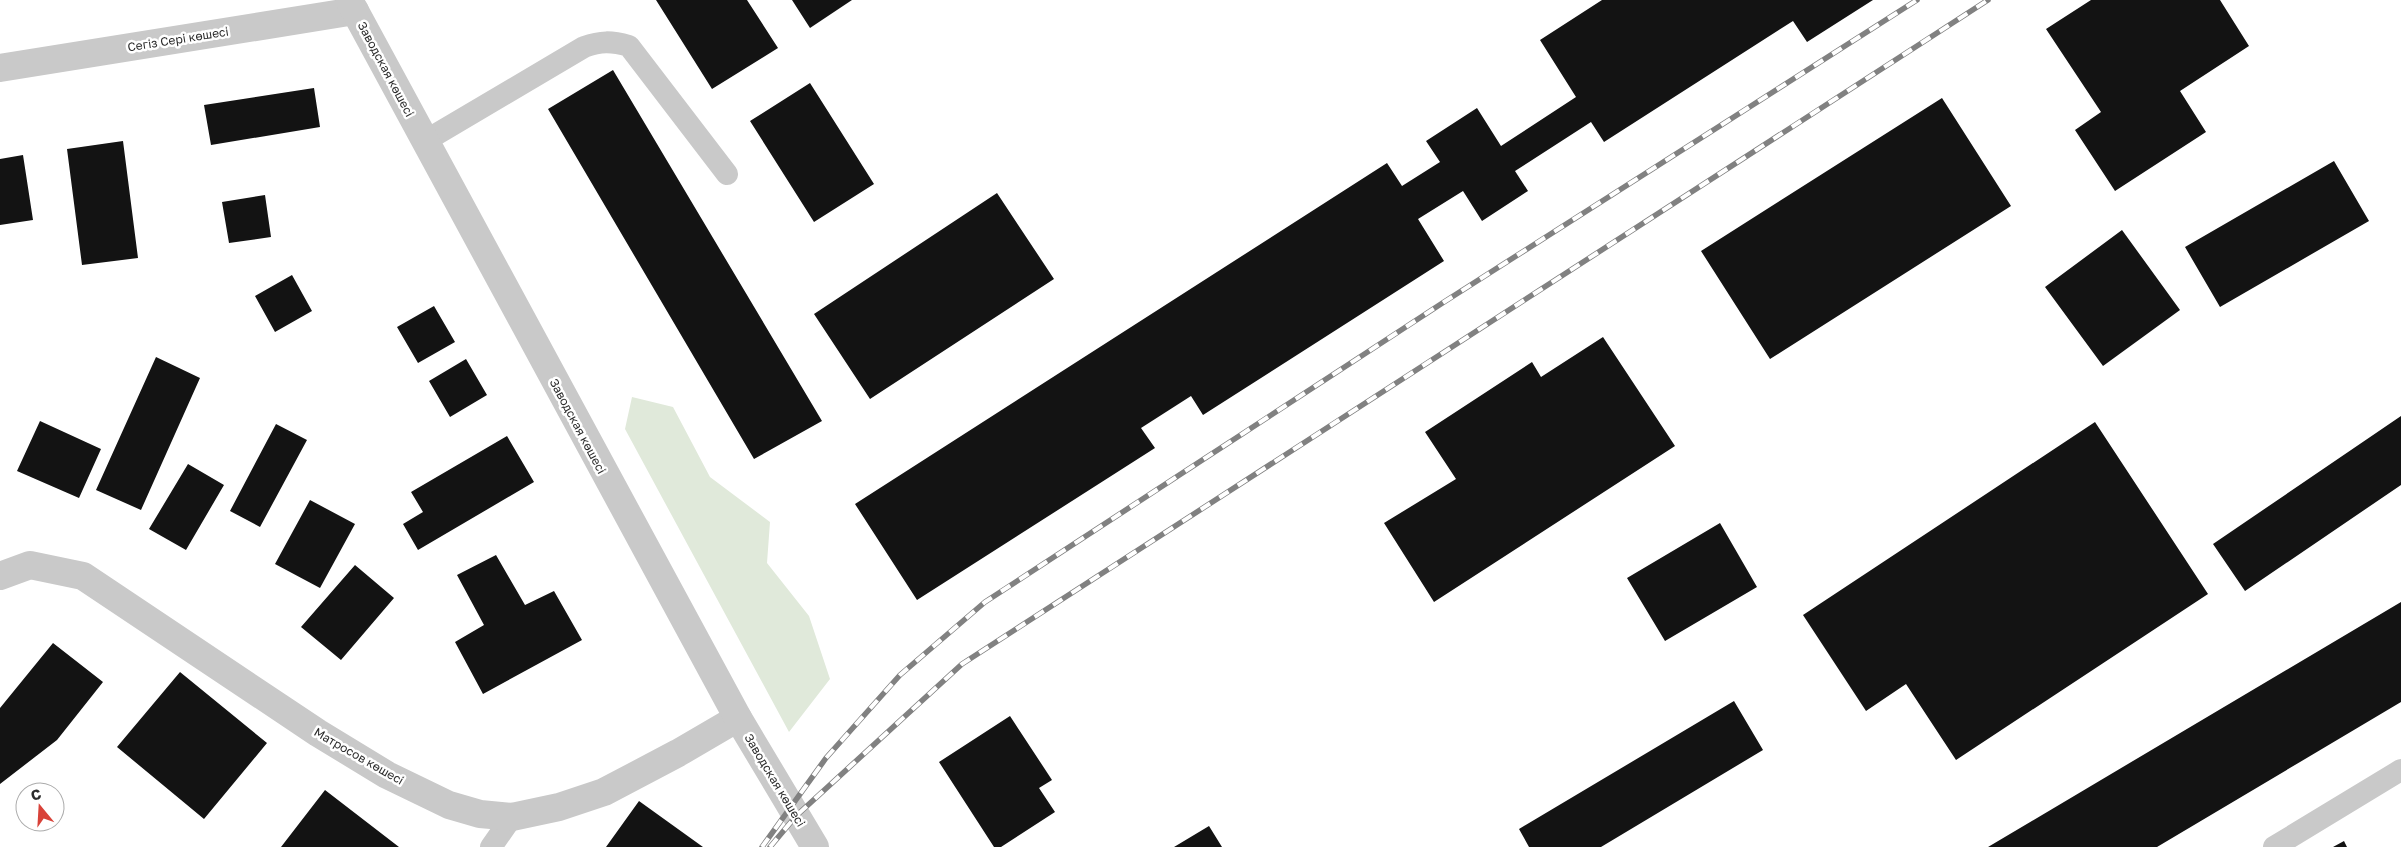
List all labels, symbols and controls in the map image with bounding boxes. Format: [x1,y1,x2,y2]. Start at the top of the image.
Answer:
street label: Заводская көшесі [355,19,417,119]
street label: Сегіз Сері көшесі [126,24,230,54]
street label: Заводская көшесі [547,376,609,476]
street label: Матросов көшесі [311,724,407,788]
street label: Заводская көшесі [741,731,809,829]
north arrow [15,782,65,832]
text: С [28,785,43,804]

